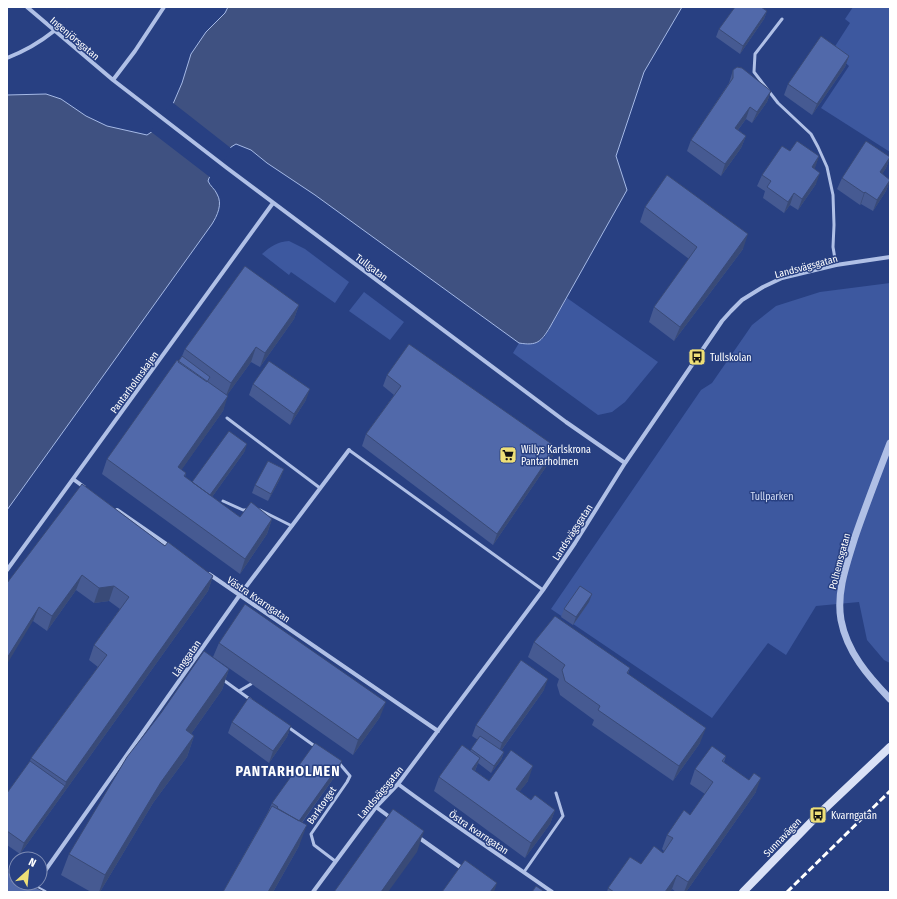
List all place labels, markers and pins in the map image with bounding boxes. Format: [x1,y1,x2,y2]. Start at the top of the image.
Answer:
bus stop icon: Tullskolan [687,347,707,367]
place label: Tullskolan [710,352,752,364]
place label: Willys Karlskrona Pantarholmen [521,444,591,468]
supermarket icon: Willys Karlskrona Pantarholmen [498,445,518,465]
bus stop icon: Kvarngatan [808,805,828,825]
place label: Kvarngatan [831,810,877,822]

